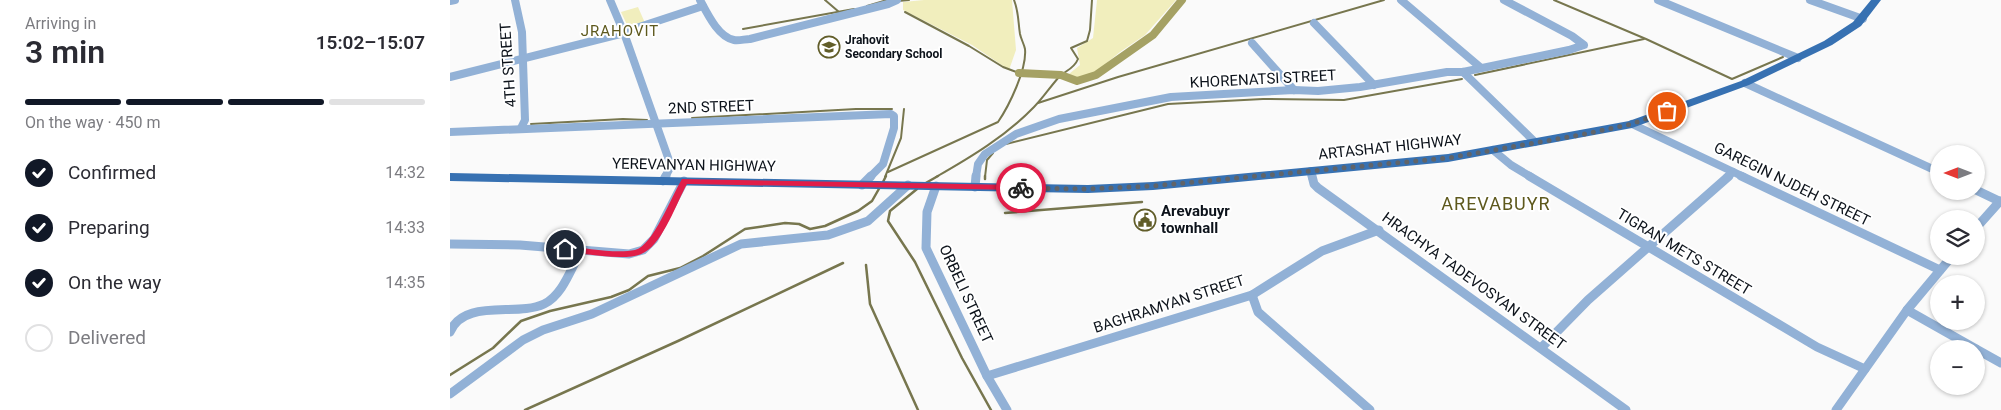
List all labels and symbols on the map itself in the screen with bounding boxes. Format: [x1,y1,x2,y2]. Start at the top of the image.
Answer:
street label: 4TH STREET [496,22,520,108]
district label: JRAHOVIT [581,22,659,40]
place label: Jrahovit Secondary School [845,33,942,61]
school or university icon: Jrahovit Secondary School [817,35,841,59]
street label: KHORENATSI STREET [1189,66,1337,92]
pin [1646,90,1688,132]
street label: 2ND STREET [668,97,754,117]
street label: ARTASHAT HIGHWAY [1317,131,1463,163]
street label: GAREGIN NJDEH STREET [1711,138,1873,230]
north arrow [1930,145,1985,200]
street label: YEREVANYAN HIGHWAY [612,155,776,175]
courier [996,163,1046,213]
district label: AREVABUYR [1441,193,1551,214]
place label: Arevabuyr townhall [1161,202,1230,237]
street label: TIGRAN METS STREET [1614,205,1754,299]
public building icon: Arevabuyr townhall [1133,208,1157,232]
street label: HRACHYA TADEVOSYAN STREET [1379,208,1569,354]
pin [544,228,586,270]
street label: ORBELI STREET [935,242,997,346]
street label: BAGHRAMYAN STREET [1091,271,1247,337]

